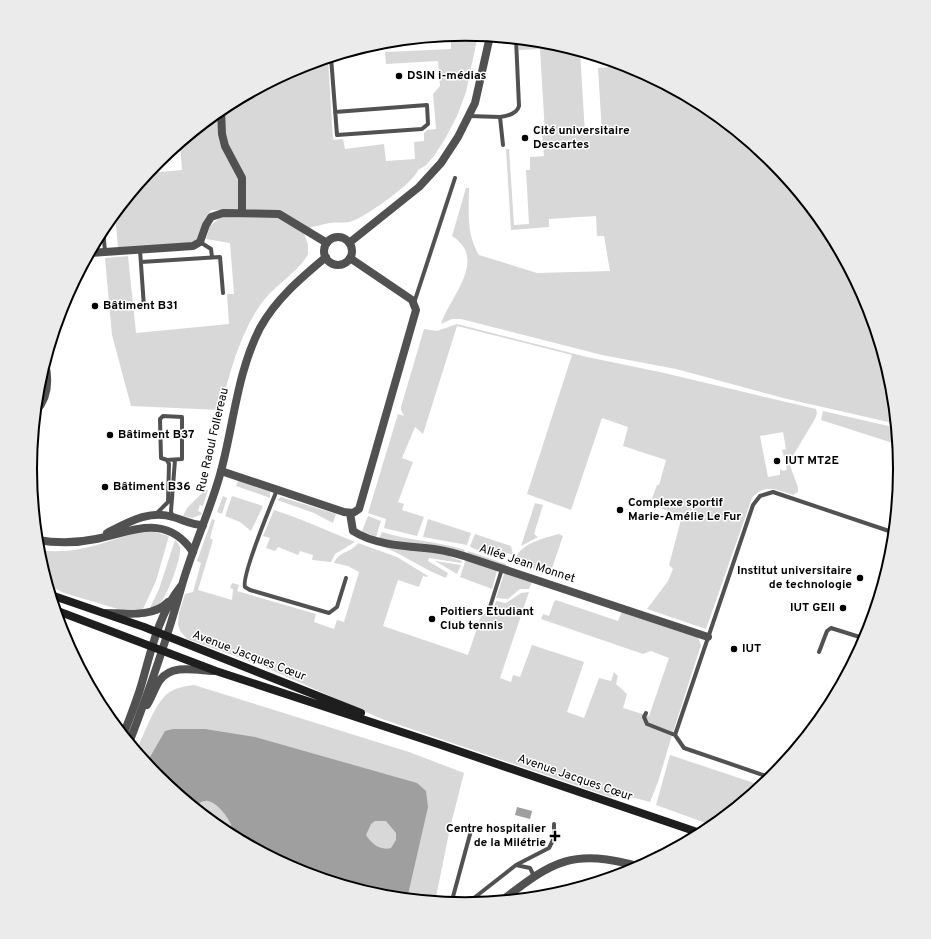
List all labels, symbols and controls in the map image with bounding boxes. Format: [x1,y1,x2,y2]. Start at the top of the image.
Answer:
place label: DSIN i-médias [407,68,487,84]
marker: DSIN i-médias [394,71,404,81]
place label: Cité universitaire Descartes [533,123,630,153]
marker: Cité universitaire Descartes [520,133,530,143]
place label: Bâtiment B31 [103,298,178,314]
marker: Bâtiment B31 [90,301,100,311]
street label: Rue Raoul Follereau [193,386,233,494]
place label: Bâtiment B37 [118,427,194,443]
marker: Bâtiment B37 [105,430,115,440]
place label: IUT MT2E [785,453,839,469]
marker: IUT MT2E [772,456,782,466]
place label: Bâtiment B36 [113,479,191,495]
marker: Bâtiment B36 [100,482,110,492]
place label: Complexe sportif Marie-Amélie Le Fur [628,495,741,525]
marker: Complexe sportif Marie-Amélie Le Fur [615,505,625,515]
street label: Allée Jean Monnet [477,541,577,587]
place label: Institut universitaire de technologie [737,563,852,593]
marker: Institut universitaire de technologie [855,573,865,583]
place label: IUT GEII [790,600,835,616]
marker: IUT GEII [838,603,848,613]
place label: Poitiers Etudiant Club tennis [440,604,534,634]
marker: Poitiers Etudiant Club tennis [427,614,437,624]
street label: Avenue Jacques Cœur [190,627,308,685]
place label: IUT [742,641,761,657]
marker: IUT [729,644,739,654]
street label: Avenue Jacques Cœur [515,751,635,805]
place label: Centre hospitalier de la Milétrie [446,821,546,851]
marker: Centre hospitalier de la Milétrie [549,830,561,842]

